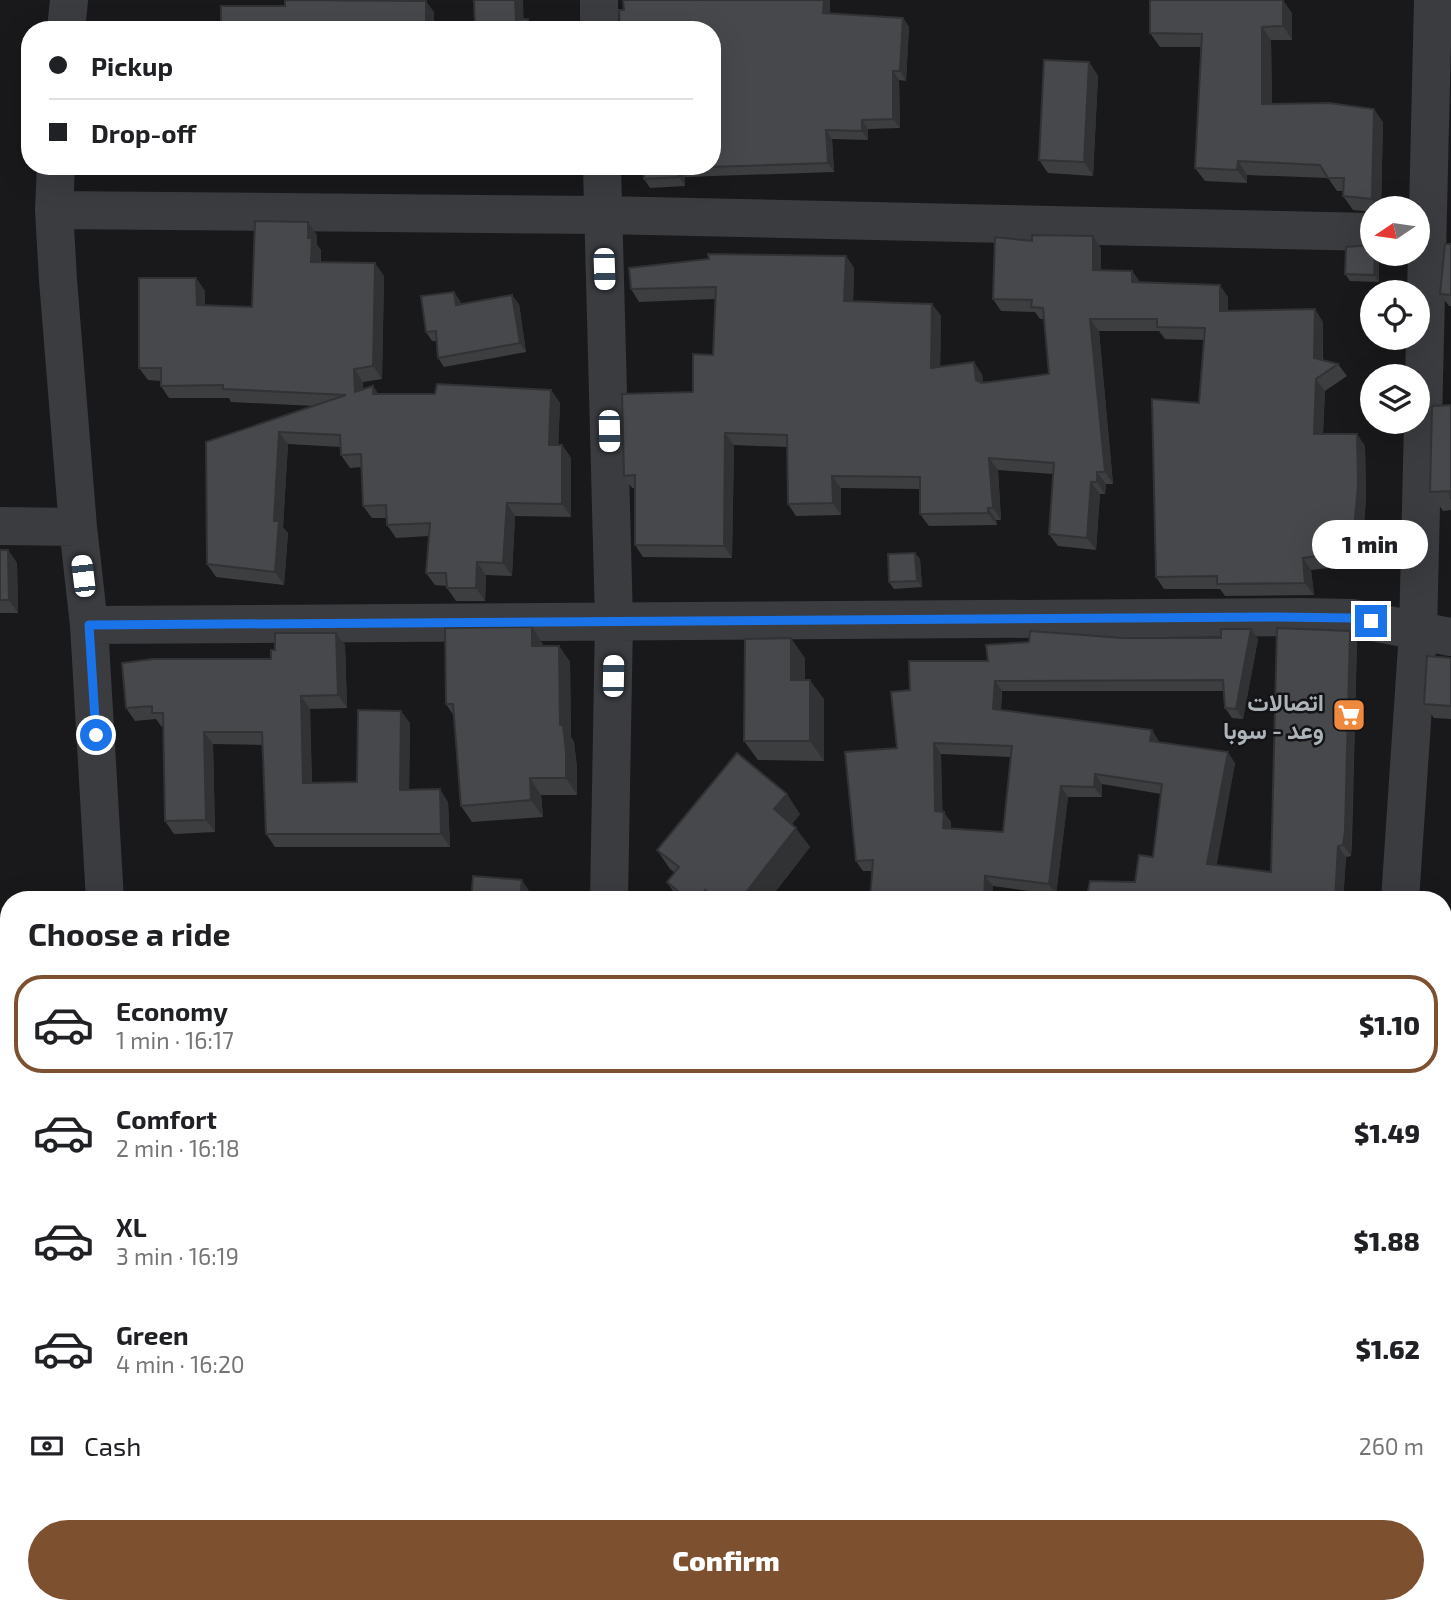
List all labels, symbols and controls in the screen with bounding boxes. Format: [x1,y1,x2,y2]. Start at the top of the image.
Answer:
text: Pickup [91,50,173,81]
text: Drop-off [91,117,196,148]
north arrow [1360,196,1430,266]
map controls [1360,196,1430,434]
car [593,248,616,290]
button: locate [1360,280,1430,350]
button: layers [1360,364,1430,434]
car [599,410,620,452]
callout: 1 min [1313,520,1429,568]
text: 1 min [1342,530,1398,558]
car [71,554,96,598]
route end [1355,605,1387,637]
car [603,655,624,697]
place label: اتصالات وعد - سوبا [1223,687,1324,746]
supermarket icon: اتصالات وعد - سوبا [1330,696,1368,734]
route start [80,719,112,751]
text: Choose a ride [28,914,231,952]
icon: car [32,993,95,1056]
text: Economy [116,995,228,1026]
text: $1.10 [1359,1009,1420,1040]
text: 1 min · 16:17 [116,1026,234,1054]
icon: car [32,1101,95,1164]
text: Comfort [116,1103,217,1134]
text: $1.49 [1354,1117,1420,1148]
text: 2 min · 16:18 [116,1134,240,1162]
icon: car [32,1209,95,1272]
text: XL [116,1211,147,1242]
text: $1.88 [1354,1225,1420,1256]
text: 3 min · 16:19 [116,1242,239,1270]
icon: car [32,1317,95,1380]
text: Green [116,1319,189,1350]
text: $1.62 [1355,1333,1420,1364]
text: 4 min · 16:20 [116,1350,245,1378]
icon: cash [28,1427,66,1465]
text: Cash [84,1430,141,1461]
text: 260 m [1359,1432,1424,1460]
button: Confirm [28,1520,1424,1600]

